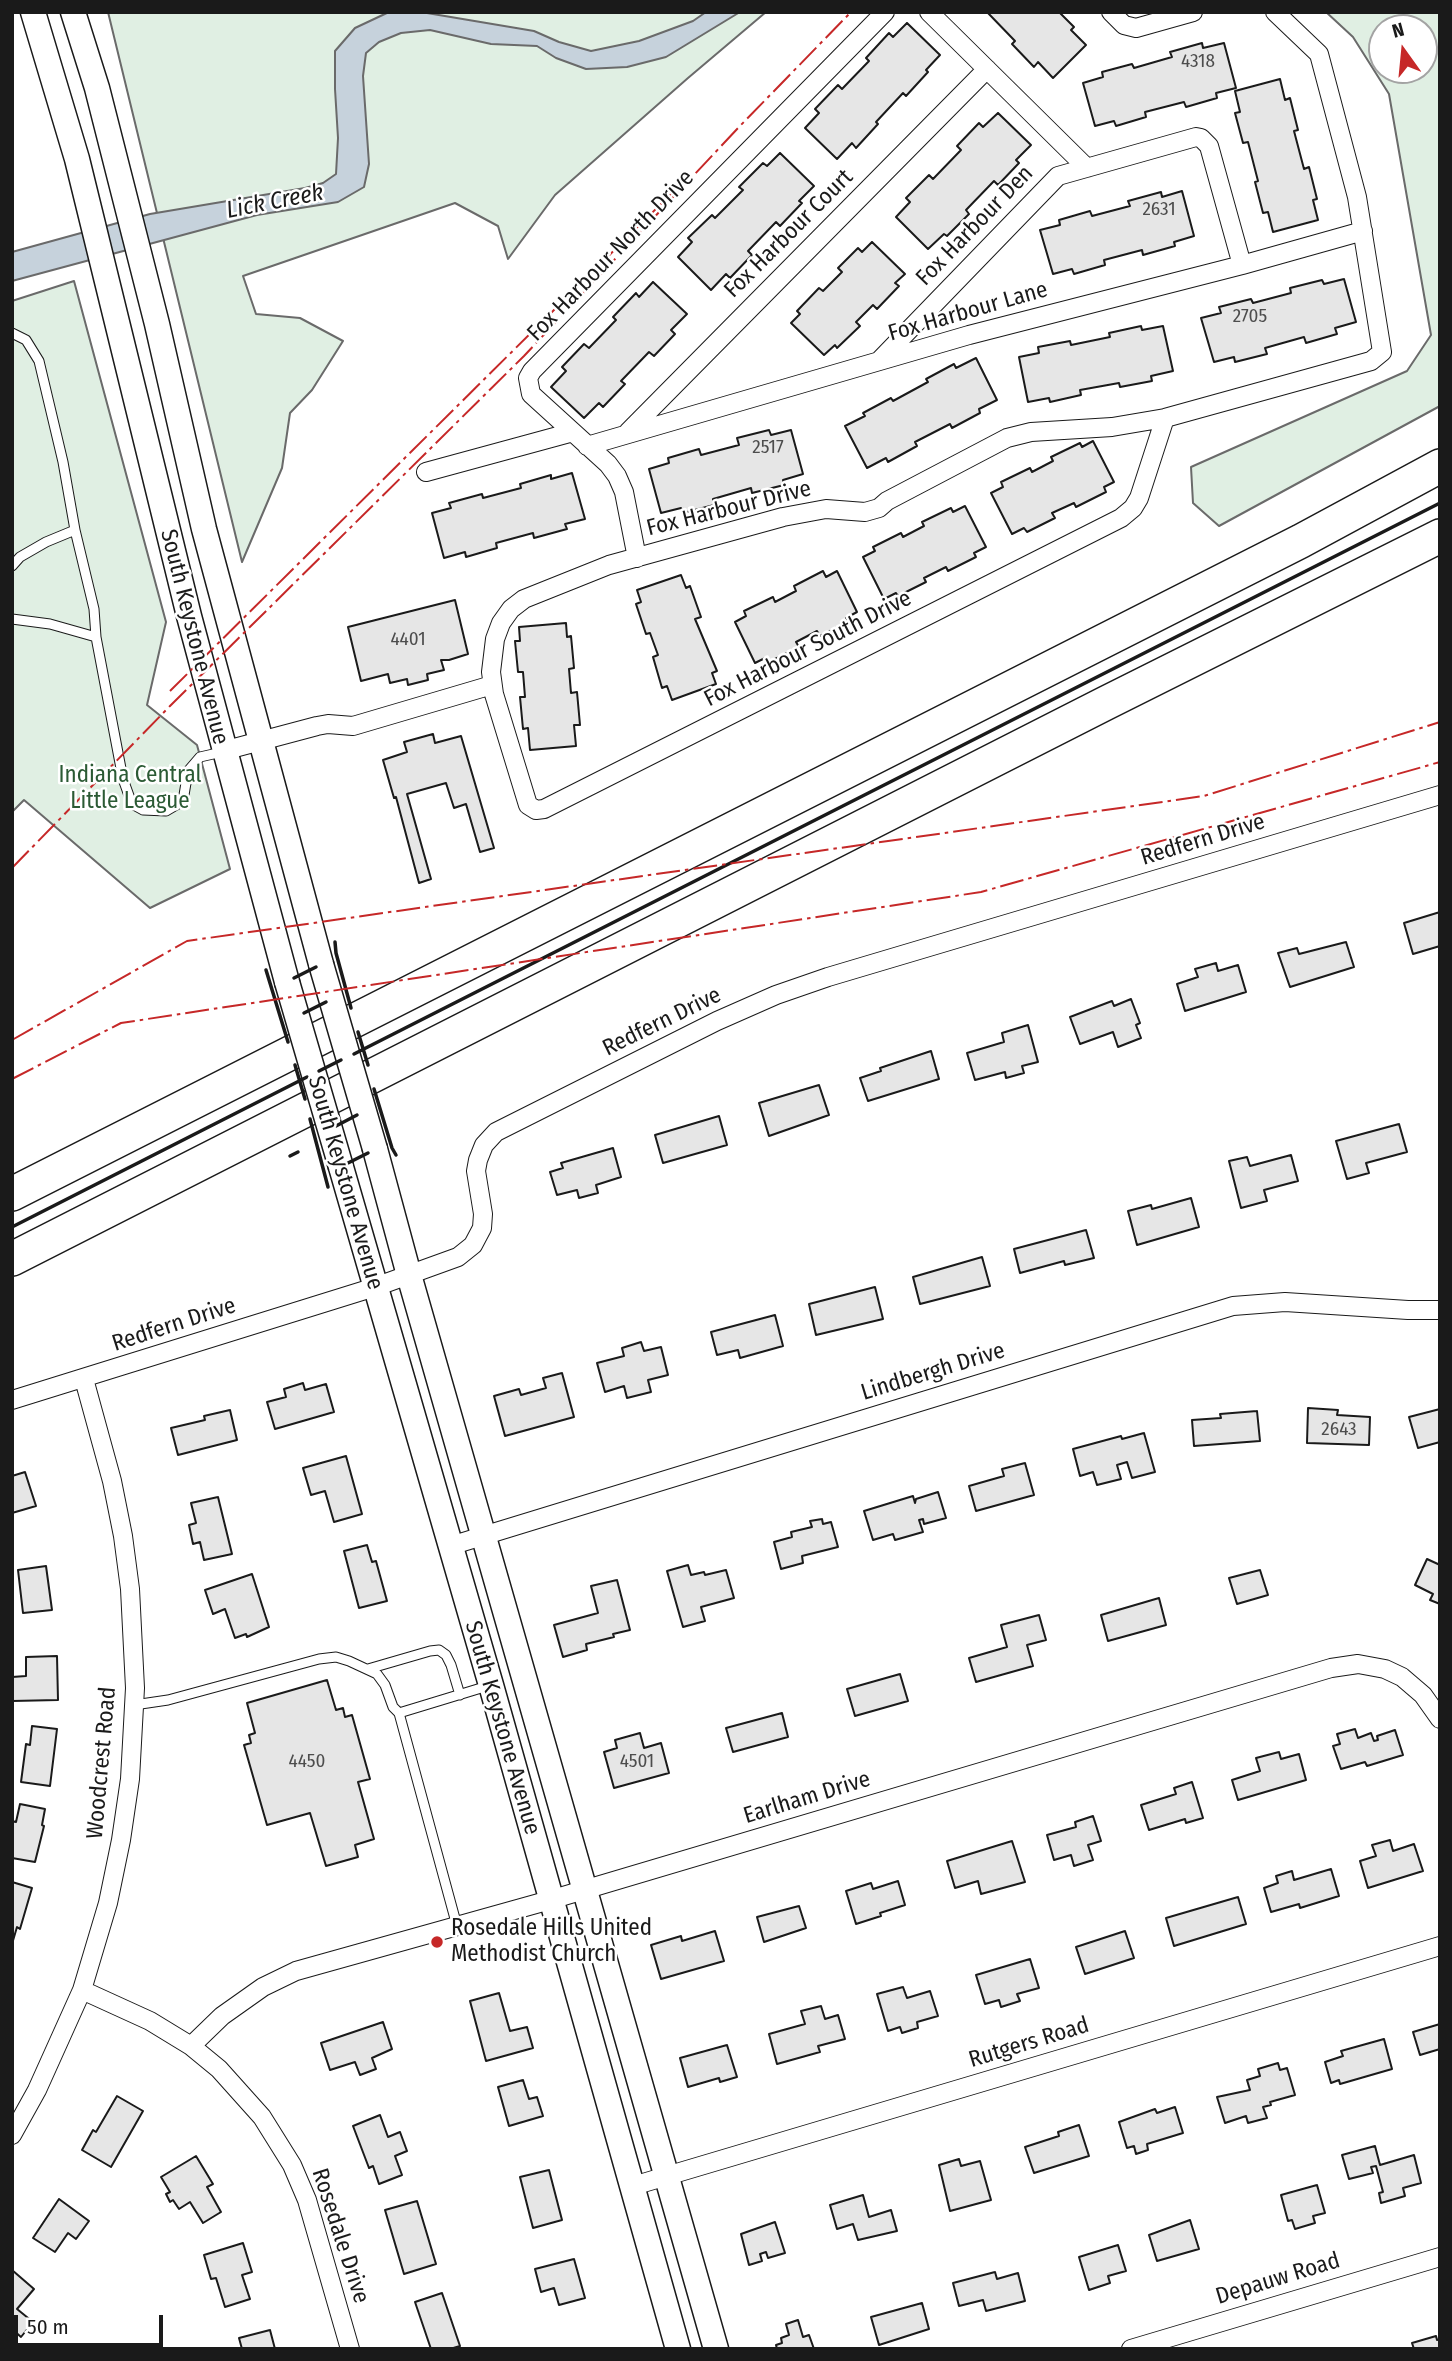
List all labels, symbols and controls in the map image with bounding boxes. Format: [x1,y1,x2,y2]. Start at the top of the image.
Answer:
north arrow [1368,14,1438,84]
text: N [1389,18,1406,43]
house number: 4318 [1181,51,1215,73]
street label: Fox Harbour Den [911,160,1039,292]
street label: Fox Harbour Court [719,164,859,304]
street label: Fox Harbour North Drive [522,165,700,347]
water label: Lick Creek [224,178,326,226]
house number: 2631 [1142,199,1176,221]
street label: Fox Harbour Lane [885,276,1051,348]
house number: 2705 [1233,306,1267,328]
house number: 2517 [752,437,784,459]
street label: Fox Harbour Drive [644,475,814,543]
street label: South Keystone Avenue [154,526,234,748]
street label: Fox Harbour South Drive [700,585,916,713]
house number: 4401 [390,629,426,651]
park label: Indiana Central Little League [59,762,201,816]
street label: Redfern Drive [1138,808,1268,872]
street label: Redfern Drive [598,981,726,1063]
street label: South Keystone Avenue [301,1073,389,1293]
street label: Redfern Drive [109,1292,239,1358]
street label: Lindbergh Drive [858,1337,1008,1407]
house number: 2643 [1321,1419,1357,1441]
street label: South Keystone Avenue [458,1618,546,1838]
street label: Woodcrest Road [82,1686,122,1840]
house number: 4450 [289,1751,325,1773]
house number: 4501 [620,1751,654,1773]
street label: Earlham Drive [740,1766,874,1830]
place label: Rosedale Hills United Methodist Church [451,1915,652,1969]
marker: Rosedale Hills United Methodist Church [429,1934,445,1950]
street label: Rutgers Road [966,2012,1092,2074]
street label: Rosedale Drive [305,2165,375,2307]
street label: Depauw Road [1213,2247,1343,2311]
scale bar [18,2302,166,2346]
text: 50 m [27,2314,69,2340]

